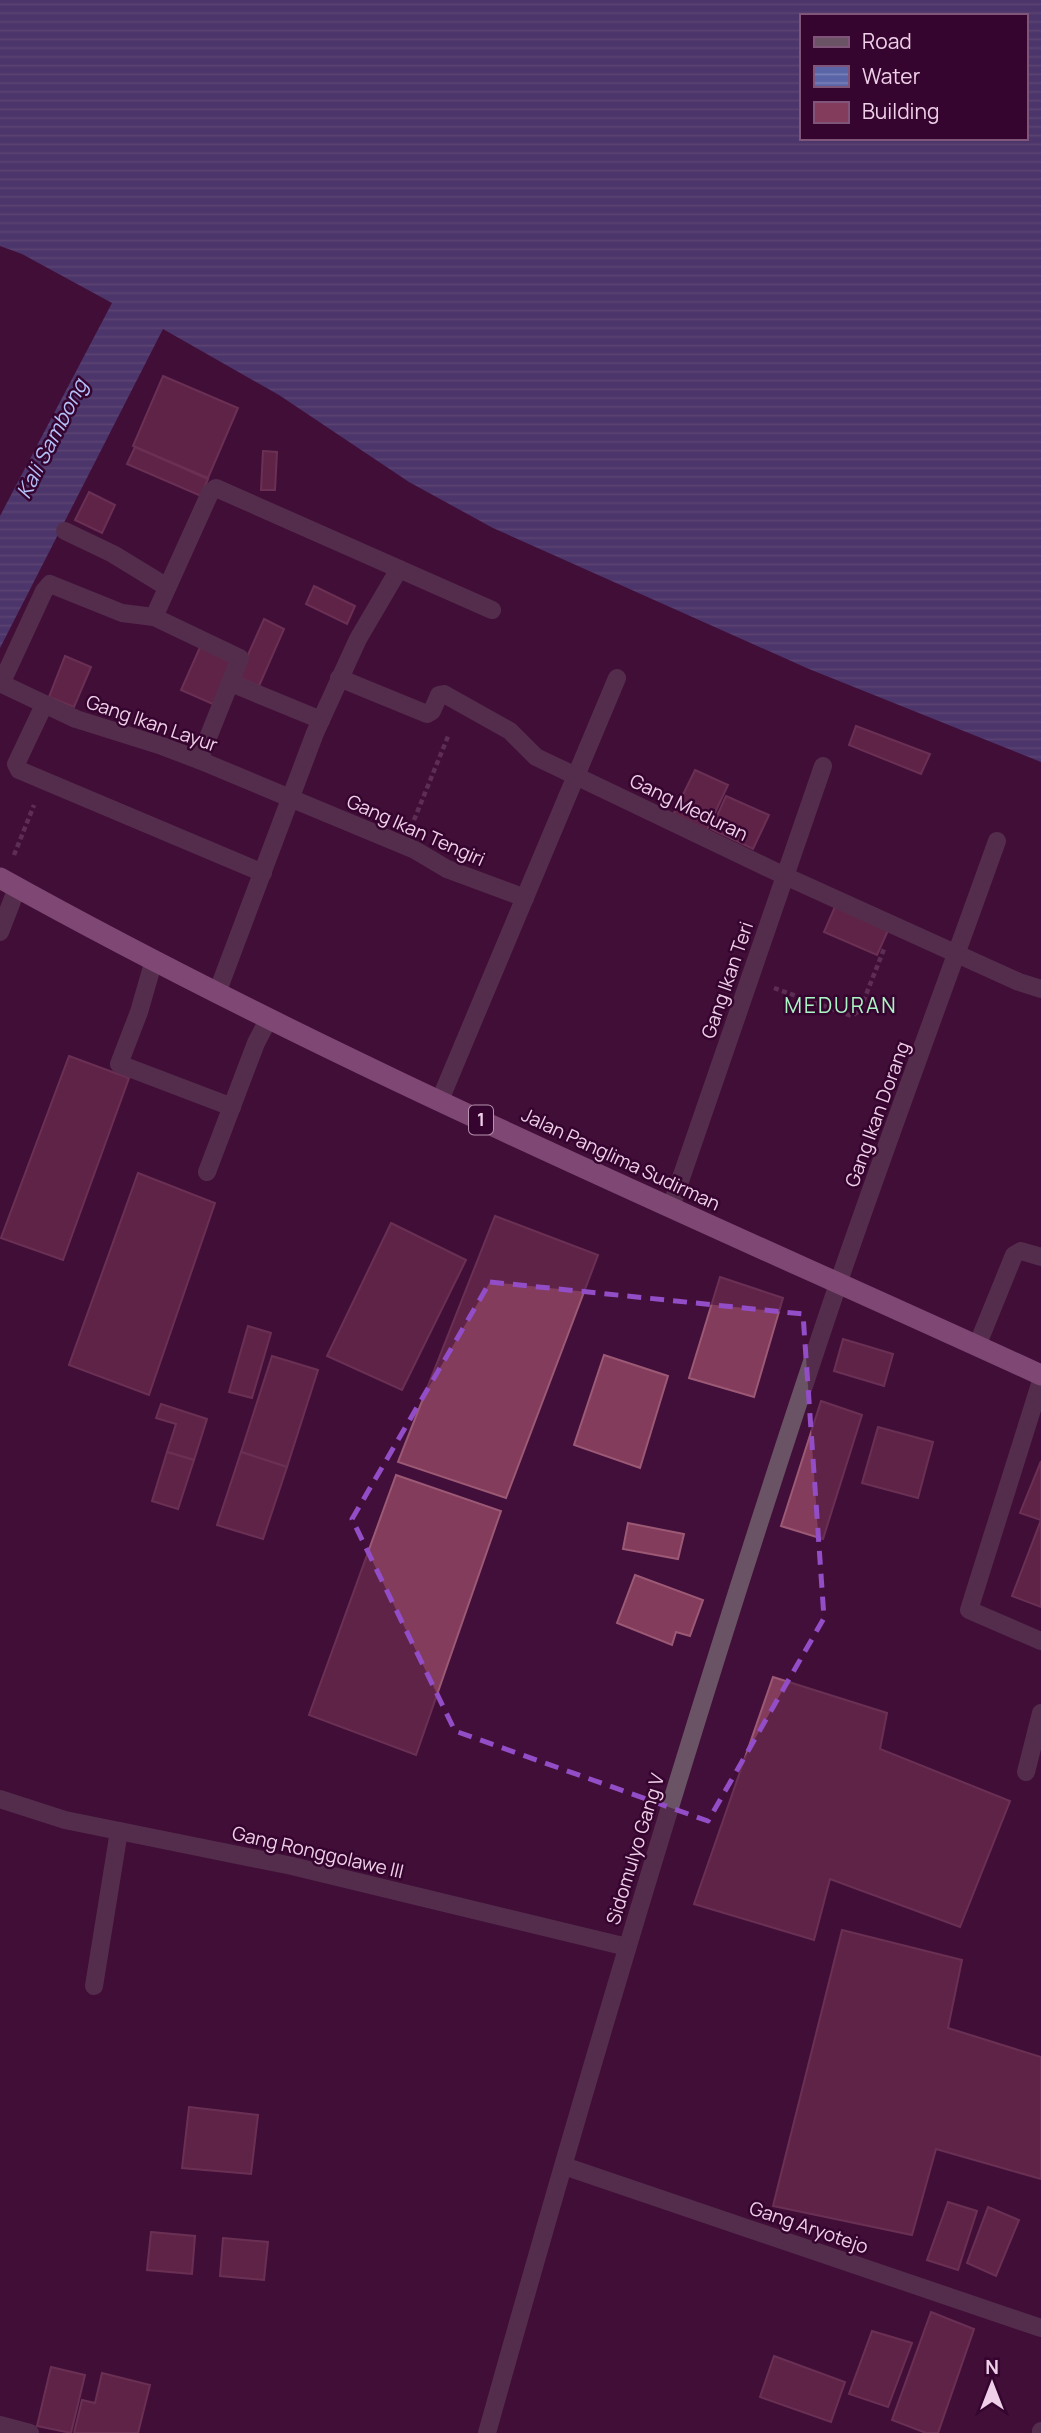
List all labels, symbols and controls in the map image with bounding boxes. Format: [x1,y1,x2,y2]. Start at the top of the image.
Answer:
legend [800,14,1027,140]
text: Road [862,27,912,55]
text: Water [862,62,921,90]
text: Building [862,97,939,125]
water label: Kali Sambong [9,373,94,503]
street label: Gang Ikan Layur [83,688,221,758]
street label: Gang Meduran [626,767,752,847]
street label: Gang Ikan Tengiri [343,788,489,872]
street label: Gang Ikan Teri [695,918,759,1042]
district label: MEDURAN [784,991,898,1019]
street label: Gang Ikan Dorang [839,1038,915,1190]
street label: Jalan Panglima Sudirman [517,1101,725,1217]
road number: 1 [469,1106,493,1134]
street label: Sidomulyo Gang V [600,1770,671,1928]
street label: Gang Ronggolawe III [230,1820,406,1884]
street label: Gang Aryotejo [746,2194,872,2260]
north arrow [957,2349,1027,2419]
text: N [985,2354,999,2380]

